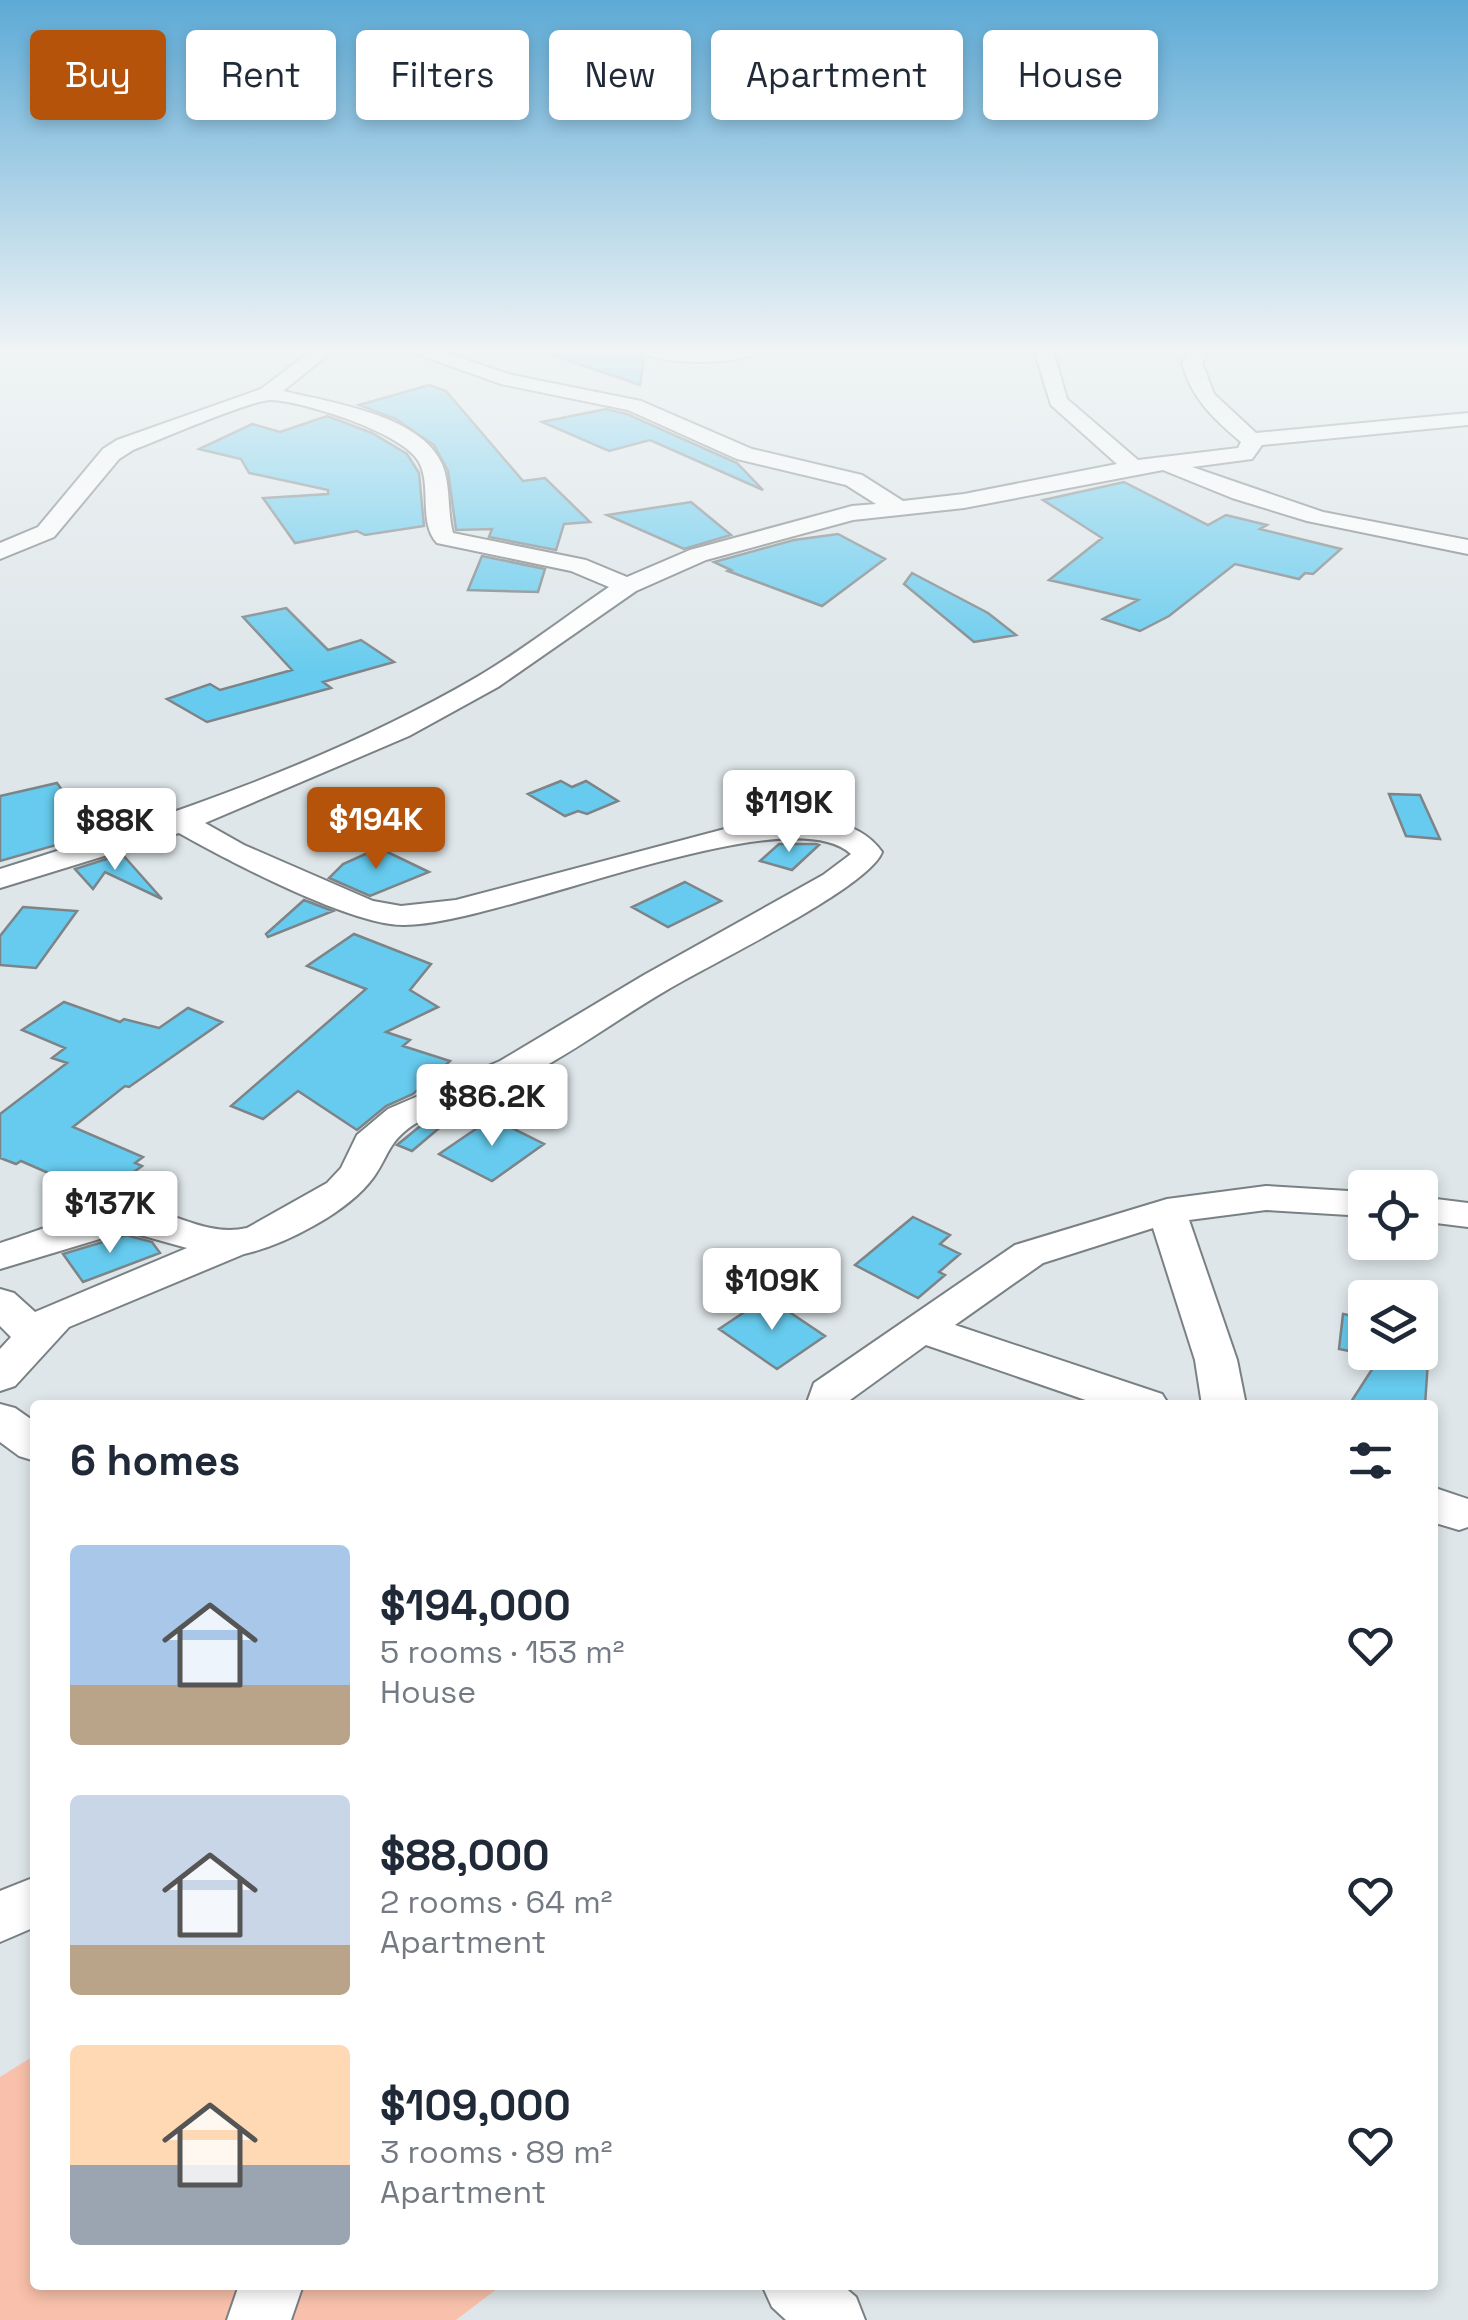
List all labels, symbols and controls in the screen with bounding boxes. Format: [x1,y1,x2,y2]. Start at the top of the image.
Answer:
chip: Buy [30,30,166,120]
chip: Rent [186,30,336,120]
chip: Filters [356,30,529,120]
chip: New [549,30,691,120]
chip: Apartment [711,30,963,120]
chip: House [983,30,1158,120]
pin: $119K [719,770,859,855]
text: $119K [745,782,833,822]
pin: $194K [306,787,446,872]
pin: $88K [56,788,174,873]
text: $194K [329,799,423,839]
text: $88K [76,800,154,840]
pin: $86.2K [411,1064,573,1149]
text: $86.2K [439,1076,545,1116]
map controls [1348,1170,1438,1370]
button: locate [1348,1170,1438,1260]
pin: $137K [40,1171,180,1256]
text: $137K [64,1183,156,1223]
pin: $109K [702,1248,842,1333]
text: $109K [725,1260,819,1300]
button: layers [1348,1280,1438,1370]
icon: filters [1343,1433,1398,1488]
text: 6 homes [70,1434,240,1487]
text: $194,000 [380,1579,571,1632]
icon: home [150,1585,270,1705]
icon: heart [1343,1618,1398,1673]
text: 5 rooms · 153 m² [380,1632,625,1672]
text: House [380,1672,476,1712]
text: $88,000 [380,1829,549,1882]
icon: home [150,1835,270,1955]
icon: heart [1343,1868,1398,1923]
text: 2 rooms · 64 m² [380,1882,612,1922]
text: Apartment [380,1922,546,1962]
text: $109,000 [380,2079,571,2132]
icon: home [150,2085,270,2205]
icon: heart [1343,2118,1398,2173]
text: 3 rooms · 89 m² [380,2132,612,2172]
text: Apartment [380,2172,546,2212]

